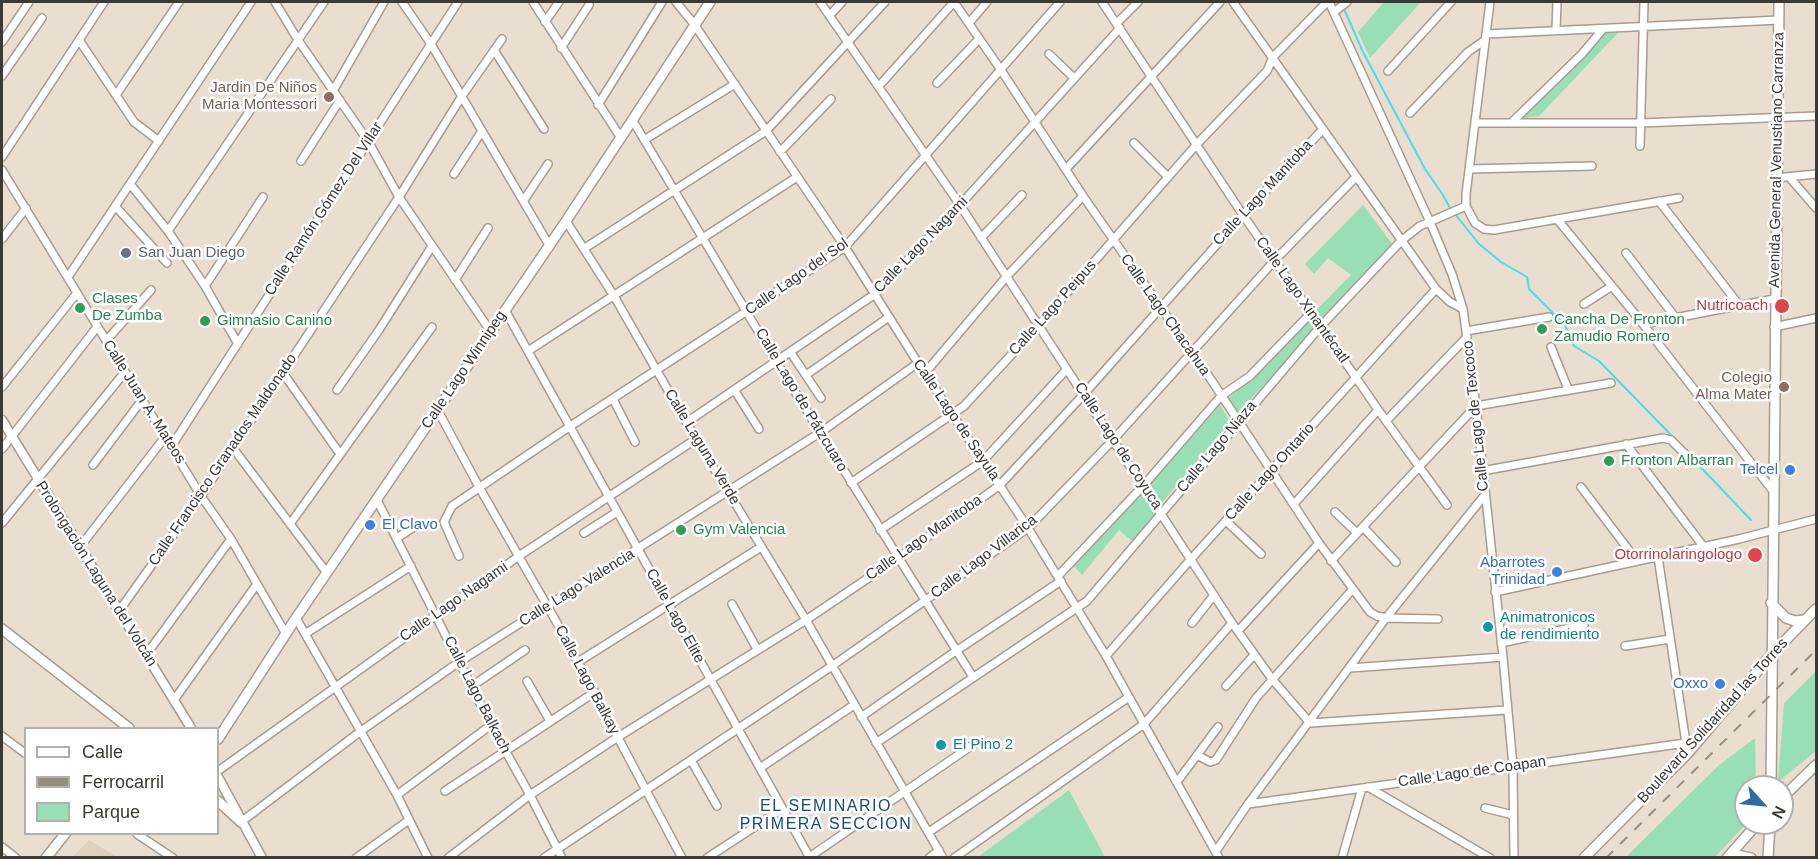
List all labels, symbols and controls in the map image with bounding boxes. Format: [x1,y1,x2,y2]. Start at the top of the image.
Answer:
street label: Avenida General Venustiano Carranza [1766,32,1788,288]
place label: Jardin De Niños Maria Montessori [202,79,317,114]
marker: Jardin De Niños Maria Montessori [322,90,336,104]
street label: Calle Ramón Gómez Del Villar [261,119,387,299]
street label: Calle Lago Manitoba [1209,137,1317,249]
street label: Calle Lago Nagami [870,193,972,297]
street label: Calle Lago Xinantécatl [1252,233,1352,367]
street label: Calle Lago del Sol [742,235,852,319]
place label: San Juan Diego [138,244,245,262]
marker: San Juan Diego [119,246,133,260]
street label: Calle Lago Chacahua [1116,251,1214,379]
street label: Calle Lago Peipus [1006,257,1100,359]
place label: Clases De Zumba [92,290,162,325]
place label: Nutricoach [1696,297,1768,315]
marker: Nutricoach [1773,297,1791,315]
marker: Clases De Zumba [73,301,87,315]
street label: Calle Lago Winnipeg [418,308,510,432]
place label: Cancha De Fronton Zamudio Romero [1554,311,1685,346]
place label: Gimnasio Canino [217,312,332,330]
marker: Gimnasio Canino [198,314,212,328]
marker: Cancha De Fronton Zamudio Romero [1535,322,1549,336]
street label: Calle Lago de Pátzcuaro [751,325,851,475]
street label: Calle Juan A. Mateos [99,337,189,467]
street label: Calle Lago de Texcoco [1459,340,1493,492]
street label: Calle Francisco Granados Maldonado [145,351,301,569]
street label: Calle Lago de Sayula [909,356,1003,484]
place label: Colegio Alma Mater [1695,369,1772,404]
street label: Calle Lago de Coyuca [1070,379,1166,513]
marker: Colegio Alma Mater [1777,380,1791,394]
street label: Calle Laguna Verde [660,386,744,508]
street label: Calle Lago Niaza [1173,397,1261,497]
street label: Calle Lago Ontario [1221,420,1319,524]
place label: Fronton Albarran [1621,452,1734,470]
marker: Fronton Albarran [1602,454,1616,468]
place label: Telcel [1740,461,1778,479]
marker: Telcel [1783,463,1797,477]
street label: Prolongación Laguna del Volcán [31,478,161,670]
street label: Calle Lago Manitoba [862,491,986,585]
street label: Calle Lago Villarica [927,511,1041,603]
place label: El Clavo [382,516,438,534]
marker: El Clavo [363,518,377,532]
place label: Gym Valencia [693,521,785,539]
marker: Gym Valencia [674,523,688,537]
street label: Calle Lago Valencia [516,545,638,631]
place label: Otorrinolaringologo [1614,546,1742,564]
marker: Otorrinolaringologo [1746,546,1764,564]
place label: Abarrotes Trinidad [1480,554,1545,589]
street label: Calle Lago Nagami [397,558,511,646]
marker: Abarrotes Trinidad [1550,565,1564,579]
street label: Calle Lago Elite [642,566,708,666]
place label: Animatronicos de rendimiento [1500,609,1599,644]
marker: Animatronicos de rendimiento [1481,620,1495,634]
street label: Calle Lago Balkay [551,622,623,738]
street label: Calle Lago Balkach [440,633,514,757]
street label: Boulevard Solidaridad las Torres [1634,635,1792,807]
place label: Oxxo [1673,675,1708,693]
marker: Oxxo [1713,677,1727,691]
legend [24,727,219,835]
place label: El Pino 2 [953,736,1013,754]
marker: El Pino 2 [934,738,948,752]
text: Calle [82,742,123,762]
street label: Calle Lago de Coapan [1397,753,1547,791]
text: Ferrocarril [82,772,164,792]
north arrow [1734,775,1794,835]
district label: EL SEMINARIO PRIMERA SECCION [740,797,912,835]
text: Parque [82,802,140,822]
text: N [1769,803,1789,822]

